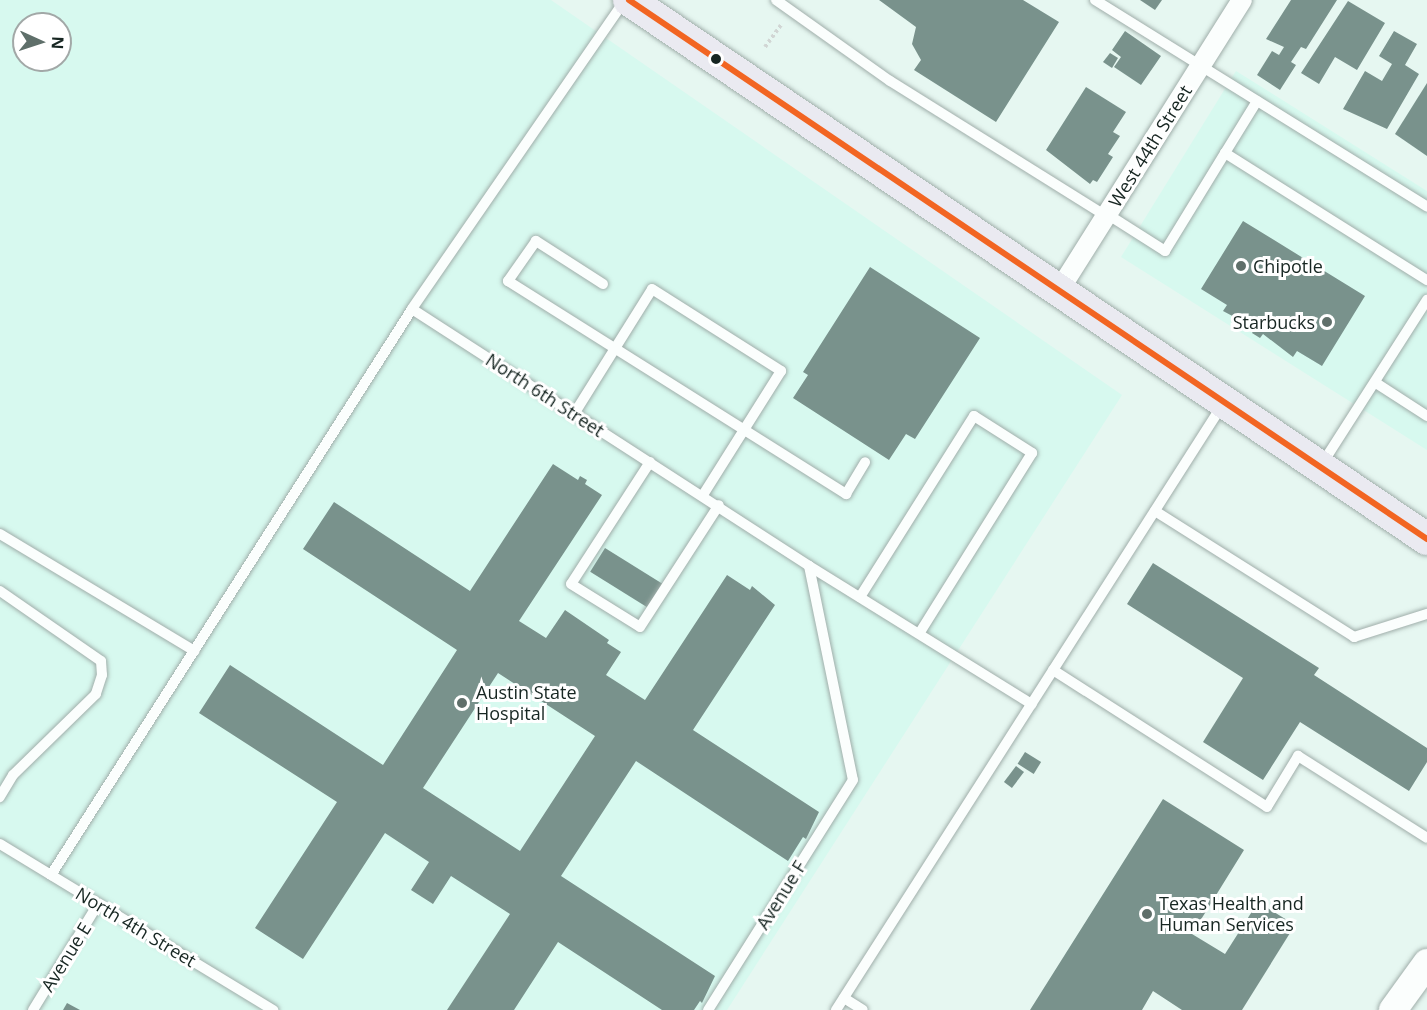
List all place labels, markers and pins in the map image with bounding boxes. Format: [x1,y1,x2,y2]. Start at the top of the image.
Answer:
unlabelled marker [710,53,722,65]
place label: Chipotle [1253,255,1323,277]
marker: Chipotle [1234,259,1248,273]
place label: Starbucks [1233,311,1315,333]
marker: Starbucks [1320,315,1334,329]
place label: Austin State Hospital [476,682,576,724]
marker: Austin State Hospital [453,694,471,712]
place label: Texas Health and Human Services [1159,893,1304,936]
marker: Texas Health and Human Services [1140,907,1154,921]

